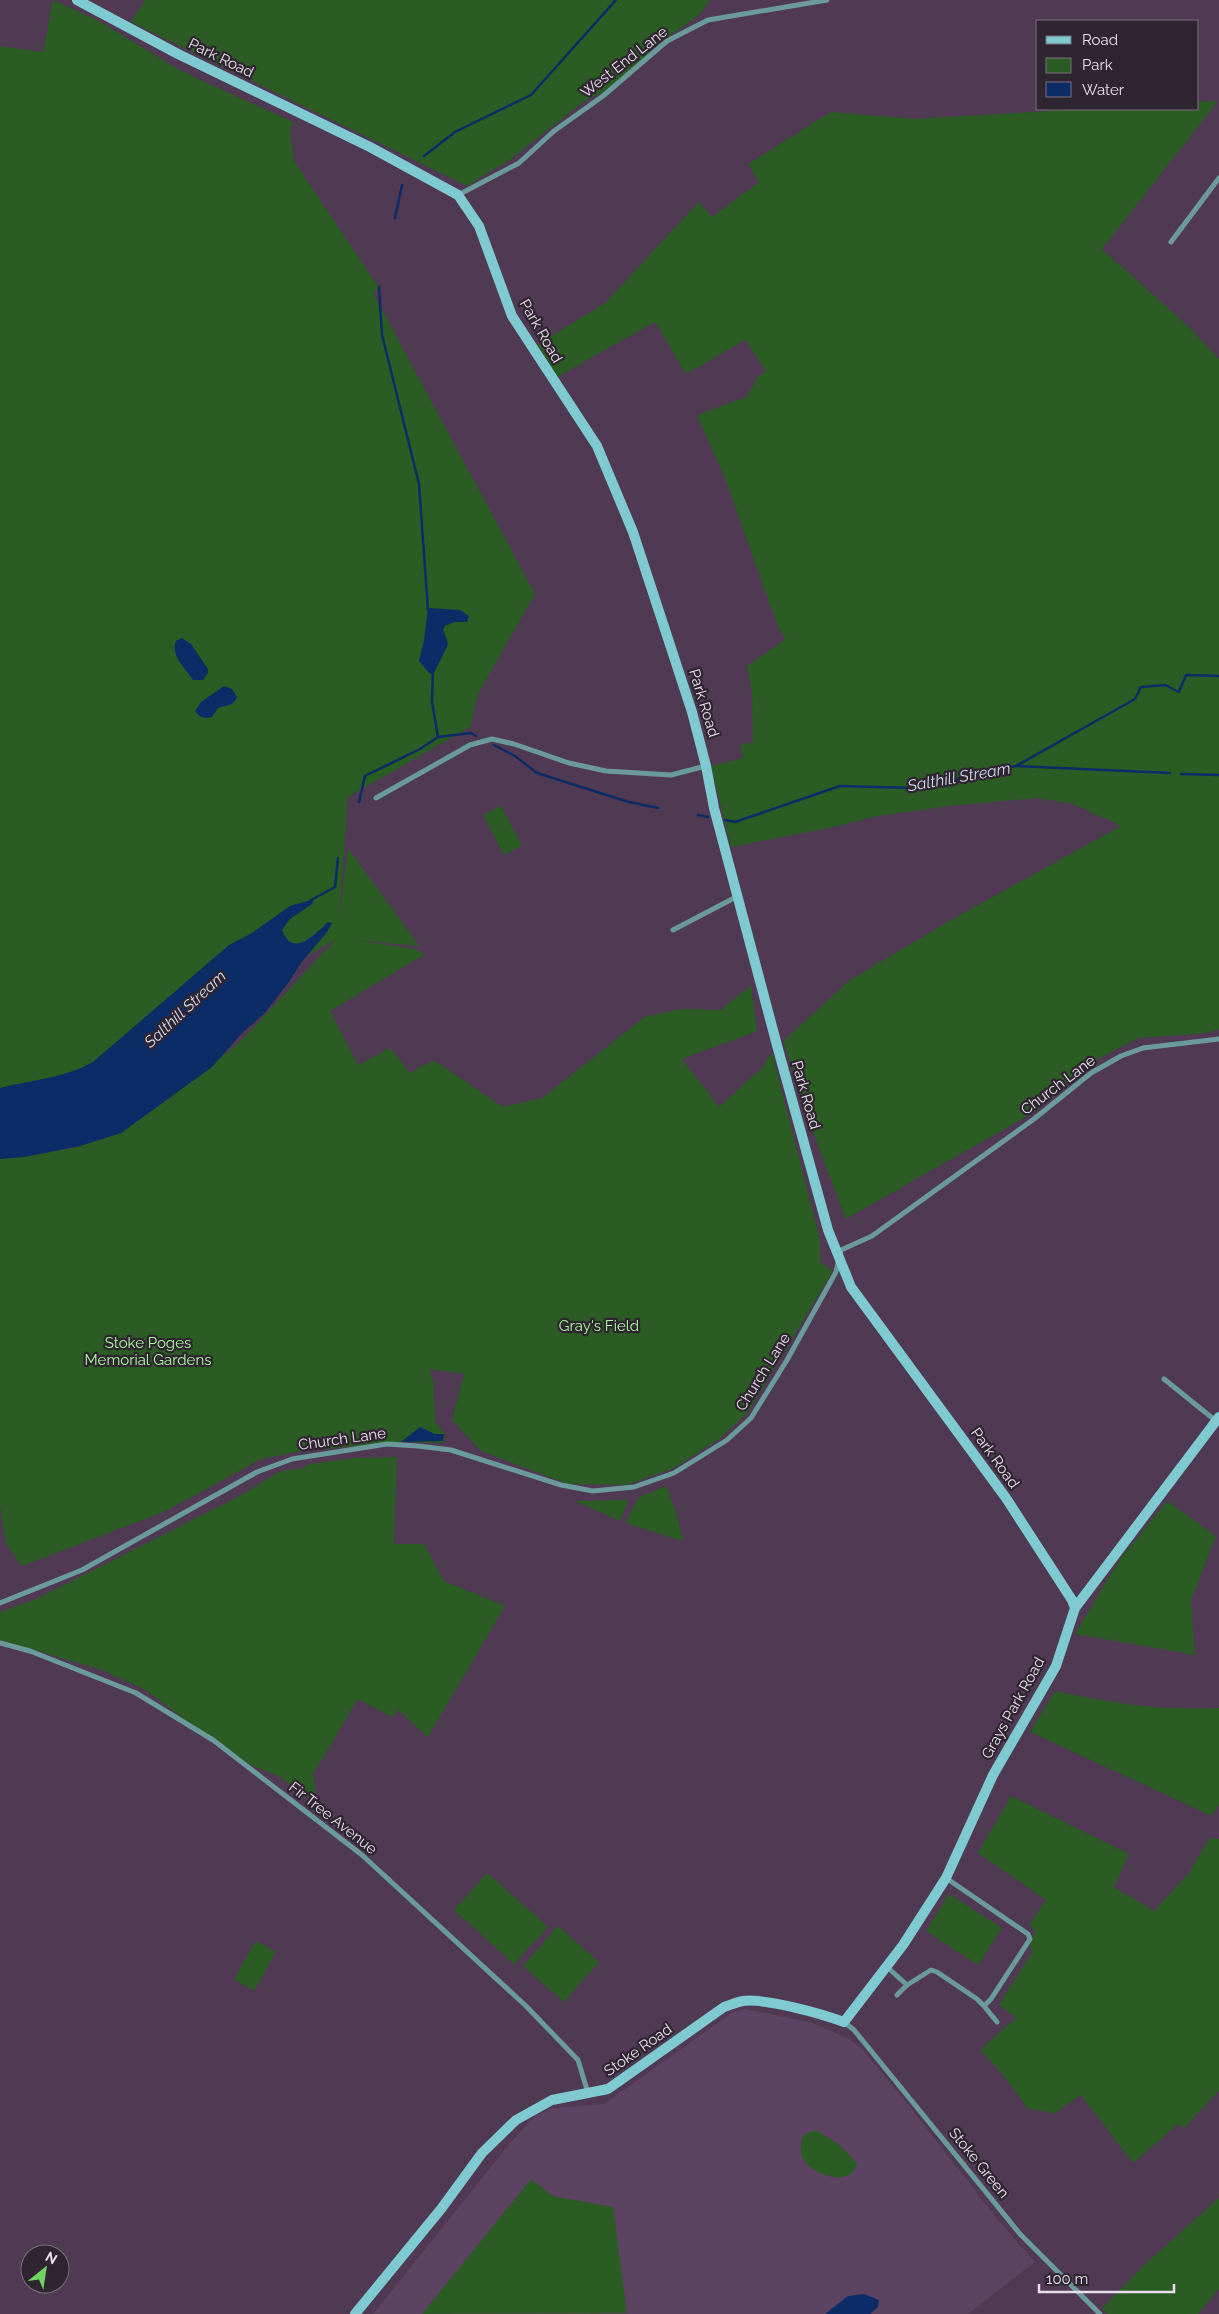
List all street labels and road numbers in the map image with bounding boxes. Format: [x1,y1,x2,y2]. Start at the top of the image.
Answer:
street label: West End Lane [577,22,671,101]
street label: Park Road [185,34,257,82]
street label: Park Road [516,296,566,366]
street label: Park Road [685,667,723,739]
street label: Church Lane [1017,1051,1099,1119]
street label: Park Road [788,1059,824,1131]
street label: Church Lane [732,1330,794,1414]
street label: Church Lane [297,1424,387,1454]
street label: Park Road [967,1424,1023,1492]
street label: Grays Park Road [978,1654,1048,1762]
street label: Fir Tree Avenue [285,1778,381,1858]
street label: Stoke Road [601,2020,675,2080]
street label: Stoke Green [945,2124,1013,2202]

